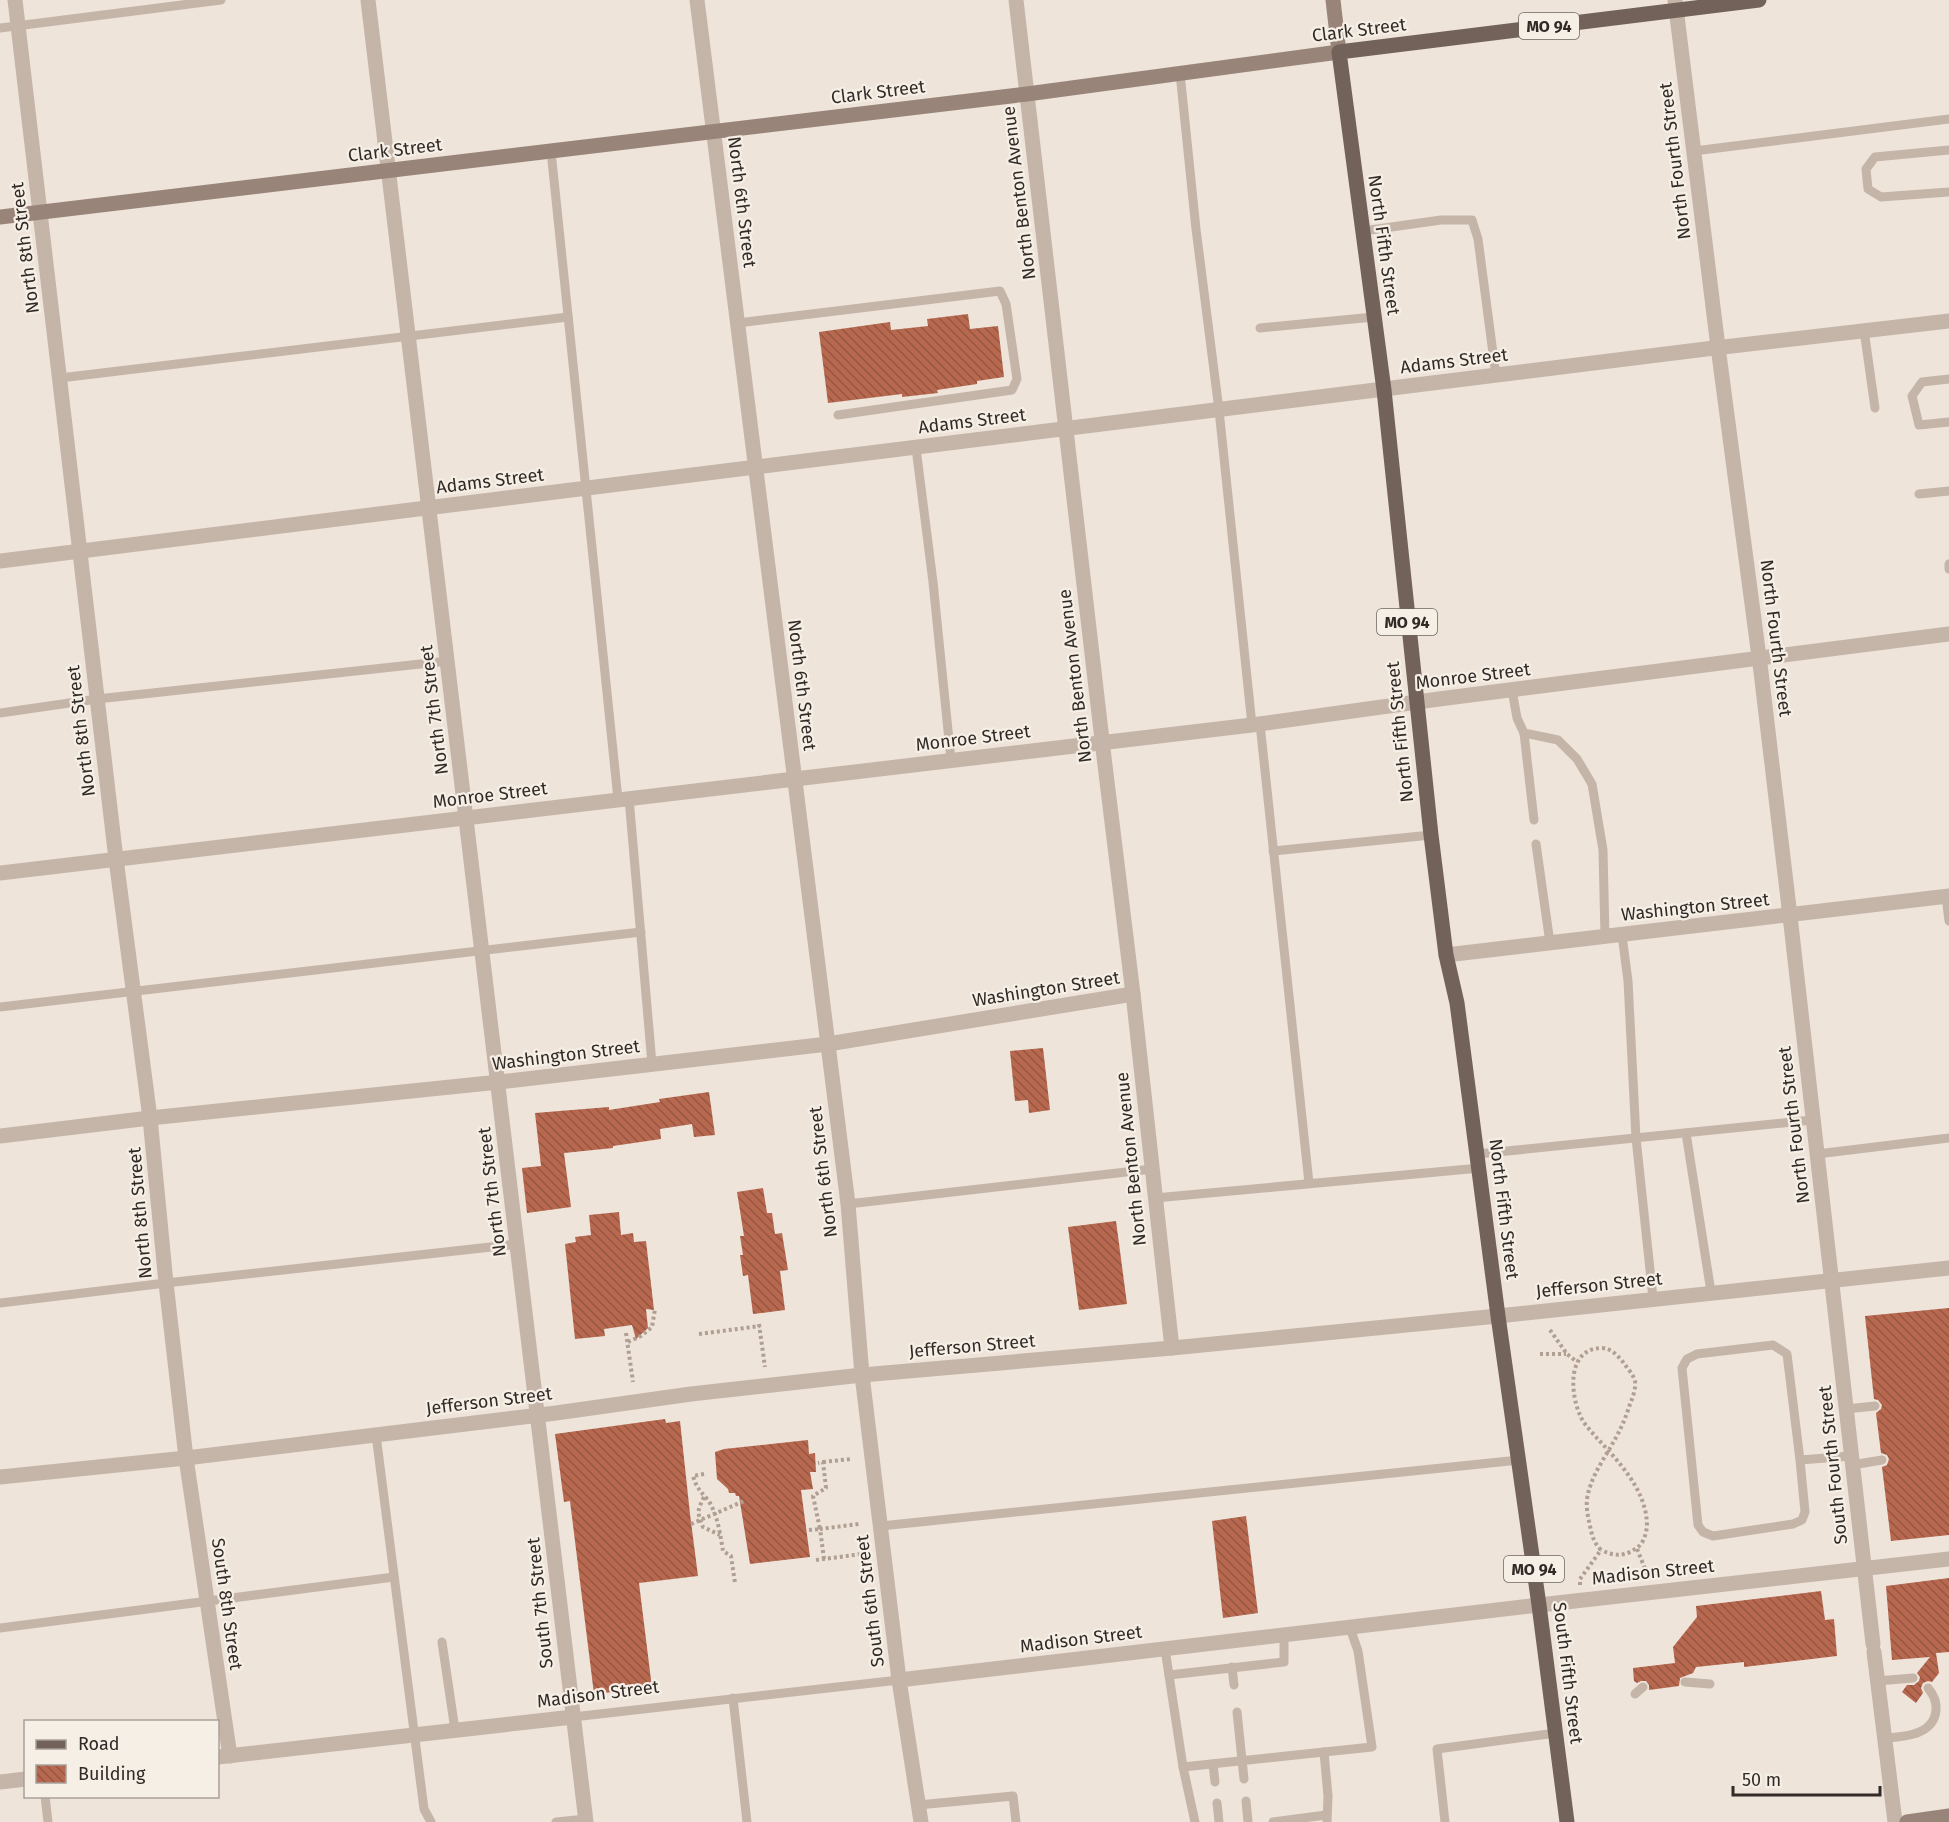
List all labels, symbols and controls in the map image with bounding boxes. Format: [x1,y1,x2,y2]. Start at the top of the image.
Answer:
street label: Clark Street [1311,13,1408,47]
road number: MO 94 [1519,13,1579,39]
street label: Clark Street [830,75,927,109]
street label: North Fourth Street [1654,81,1696,241]
street label: North Benton Avenue [997,105,1041,281]
street label: Clark Street [347,133,444,167]
street label: North 6th Street [723,135,761,269]
street label: North Fifth Street [1363,173,1405,317]
street label: North 8th Street [6,181,44,315]
street label: Adams Street [1399,343,1510,379]
street label: Adams Street [917,403,1028,439]
street label: Adams Street [435,463,546,499]
street label: North Fourth Street [1755,558,1797,718]
street label: North Benton Avenue [1053,588,1097,764]
road number: MO 94 [1377,609,1437,635]
street label: North 6th Street [783,618,821,752]
street label: North 7th Street [415,644,453,776]
street label: Monroe Street [1414,658,1532,694]
street label: North Fifth Street [1382,660,1418,804]
street label: North 8th Street [62,664,100,798]
street label: Monroe Street [914,720,1032,756]
street label: Monroe Street [431,777,549,813]
street label: Washington Street [1620,888,1771,926]
street label: Washington Street [971,966,1122,1012]
street label: Washington Street [491,1035,642,1075]
street label: North Fourth Street [1773,1045,1815,1205]
street label: North Benton Avenue [1111,1071,1151,1247]
street label: North 6th Street [804,1105,842,1239]
street label: North 7th Street [473,1126,511,1258]
street label: North Fifth Street [1484,1137,1524,1281]
street label: North 8th Street [123,1146,157,1280]
street label: Jefferson Street [1535,1267,1664,1303]
street label: Jefferson Street [908,1329,1037,1362]
street label: Jefferson Street [425,1382,554,1420]
street label: South Fourth Street [1814,1384,1852,1545]
street label: South 6th Street [851,1533,889,1668]
street label: South 7th Street [522,1536,558,1669]
street label: South 8th Street [207,1537,247,1672]
street label: Madison Street [1591,1555,1716,1589]
road number: MO 94 [1504,1556,1564,1582]
street label: South Fifth Street [1548,1601,1588,1746]
street label: Madison Street [1019,1621,1144,1657]
street label: Madison Street [536,1676,661,1712]
legend [24,1720,219,1798]
text: Road [78,1733,120,1755]
scale bar [1733,1759,1880,1797]
text: Building [78,1763,146,1785]
text: 50 m [1742,1769,1781,1791]

